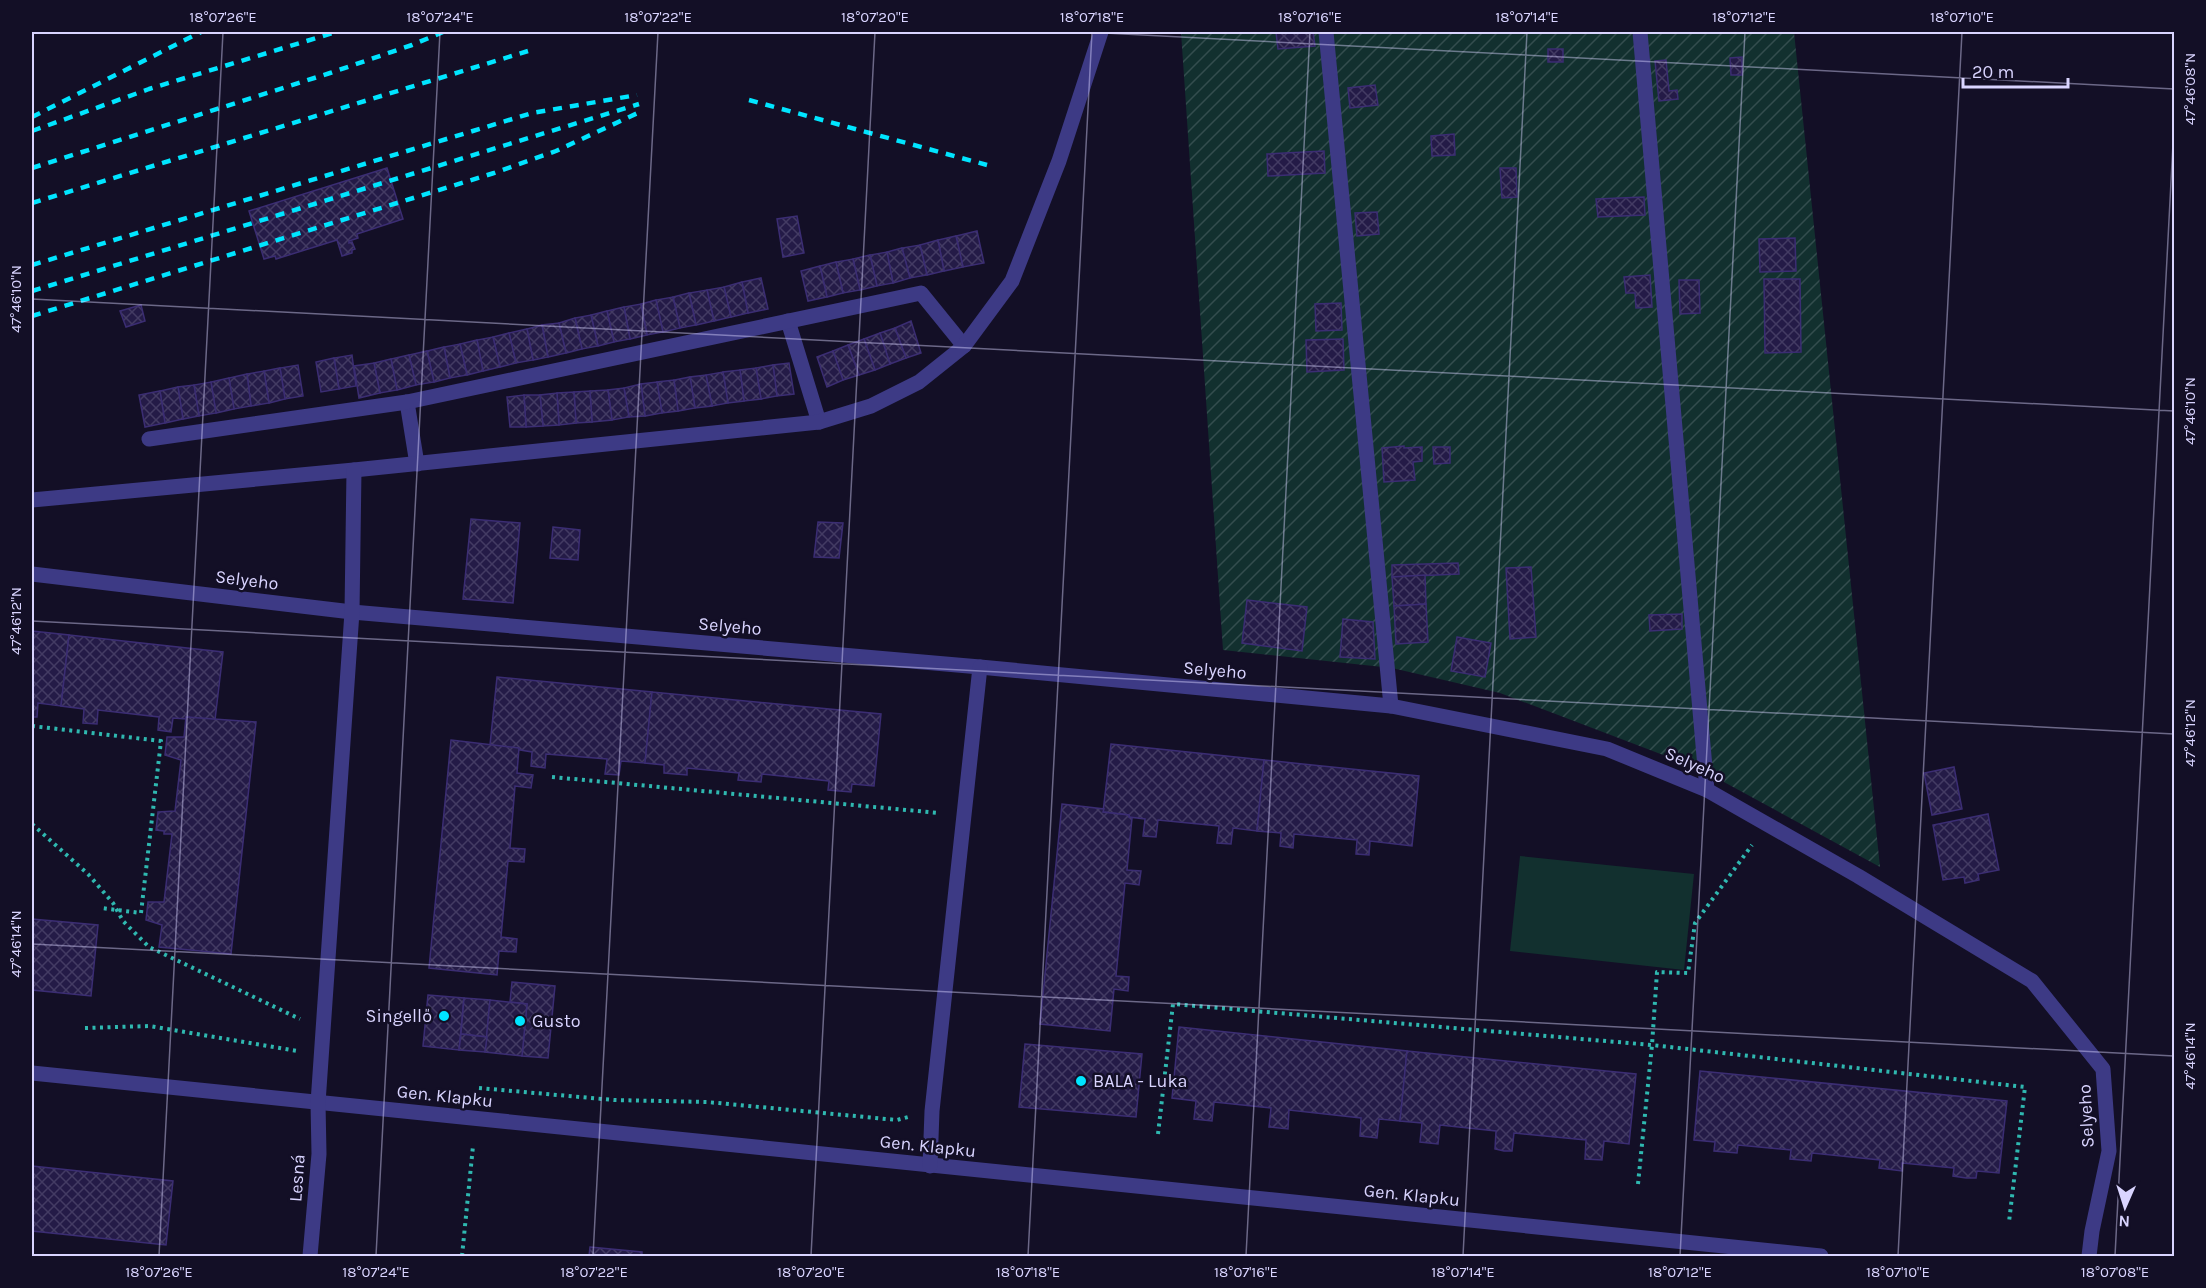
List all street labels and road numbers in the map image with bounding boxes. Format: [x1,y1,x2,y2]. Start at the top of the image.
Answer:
street label: Selyeho [214,565,280,595]
street label: Selyeho [697,612,763,640]
street label: Selyeho [1182,656,1248,684]
street label: Selyeho [1662,742,1728,788]
street label: Gen. Klapku [396,1080,494,1112]
street label: Selyeho [2073,1084,2099,1148]
street label: Gen. Klapku [879,1130,977,1162]
street label: Lesná [284,1153,310,1203]
street label: Gen. Klapku [1363,1179,1461,1211]

